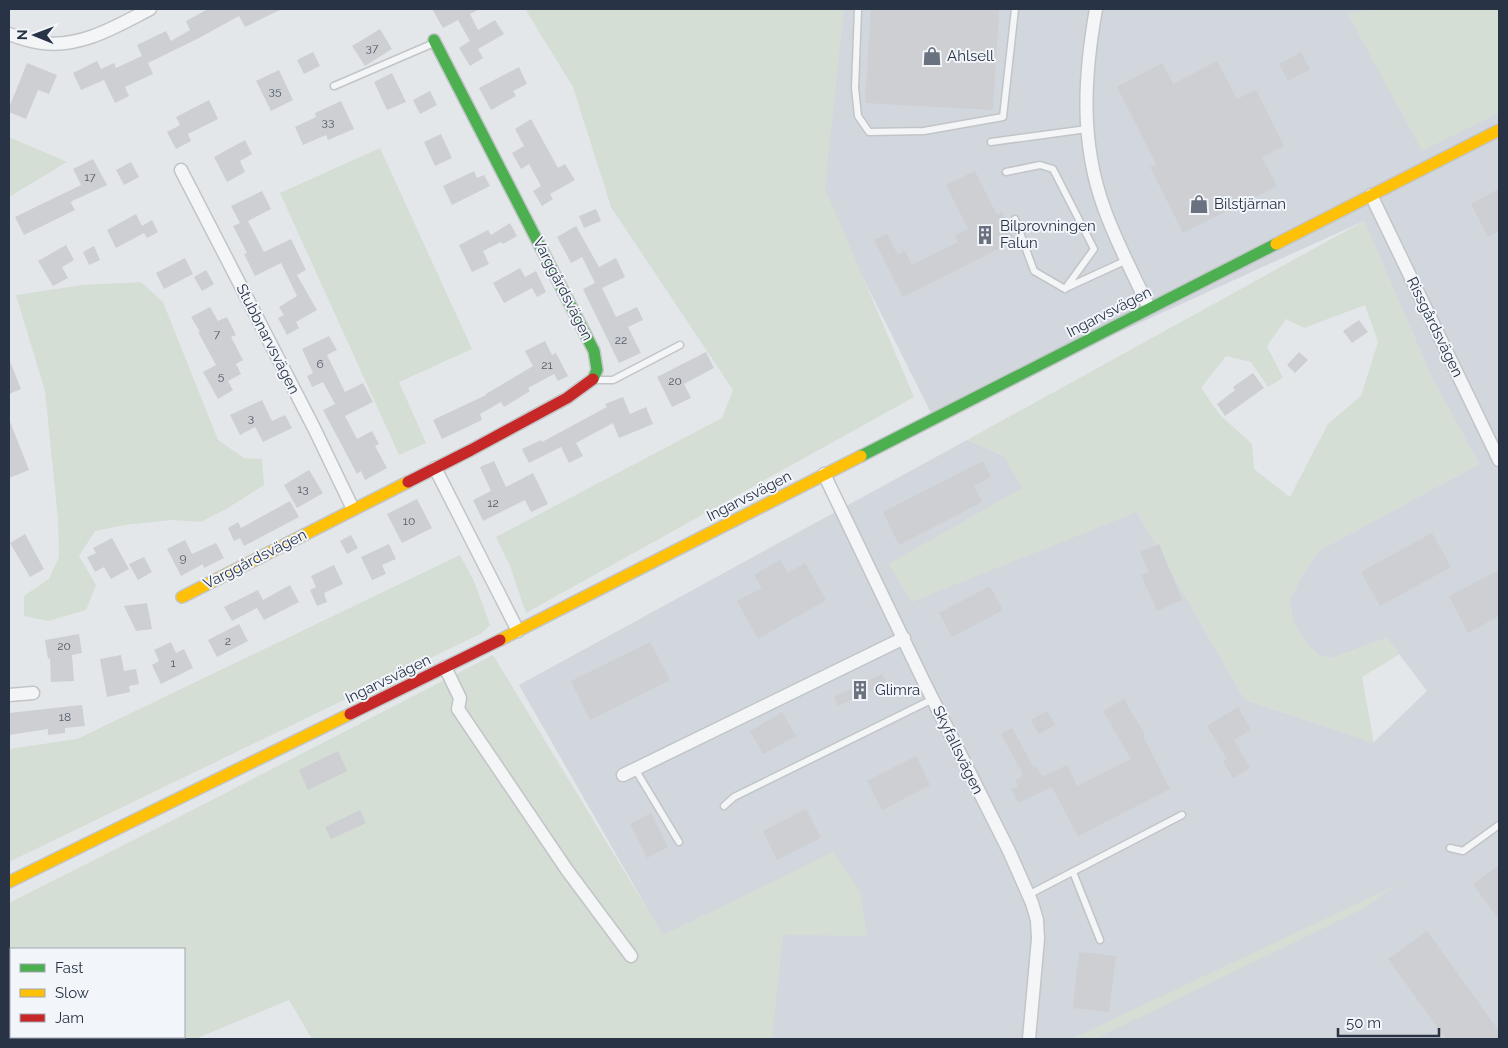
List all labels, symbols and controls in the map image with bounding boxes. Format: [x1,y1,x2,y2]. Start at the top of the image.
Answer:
north arrow [10,10,60,60]
text: N [14,29,30,40]
house number: 37 [366,41,379,55]
shop icon: Ahlsell [921,45,943,67]
place label: Ahlsell [947,47,995,65]
house number: 35 [269,84,282,98]
house number: 33 [322,115,334,129]
house number: 17 [84,170,96,184]
shop icon: Bilstjärnan [1188,193,1210,215]
place label: Bilstjärnan [1214,195,1286,213]
place label: Bilprovningen Falun [1000,217,1096,252]
building icon: Bilprovningen Falun [974,224,996,246]
street label: Varggårdsvägen [529,234,597,344]
street label: Rissgårdsvägen [1403,274,1467,380]
street label: Stubbnarvsvägen [232,281,304,397]
street label: Ingarvsvägen [1064,283,1154,341]
house number: 7 [214,327,221,341]
house number: 22 [615,333,627,347]
house number: 6 [316,357,324,371]
house number: 21 [541,358,553,372]
house number: 5 [218,369,225,383]
house number: 20 [668,374,682,388]
house number: 3 [248,411,254,425]
street label: Ingarvsvägen [704,467,794,525]
house number: 13 [297,482,309,496]
house number: 12 [487,496,499,510]
house number: 10 [403,514,415,528]
street label: Varggårdsvägen [200,525,310,593]
house number: 9 [179,551,187,565]
house number: 2 [225,634,231,648]
house number: 20 [57,639,71,653]
street label: Ingarvsvägen [342,651,434,707]
house number: 1 [170,656,176,670]
building icon: Glimra [849,679,871,701]
place label: Glimra [875,681,920,699]
street label: Skyfallsvägen [929,703,987,797]
house number: 18 [59,710,71,724]
legend [10,948,185,1038]
text: Fast [55,959,83,977]
text: Slow [55,984,89,1002]
scale bar [1338,1006,1439,1038]
text: Jam [55,1009,84,1027]
text: 50 m [1346,1014,1381,1032]

